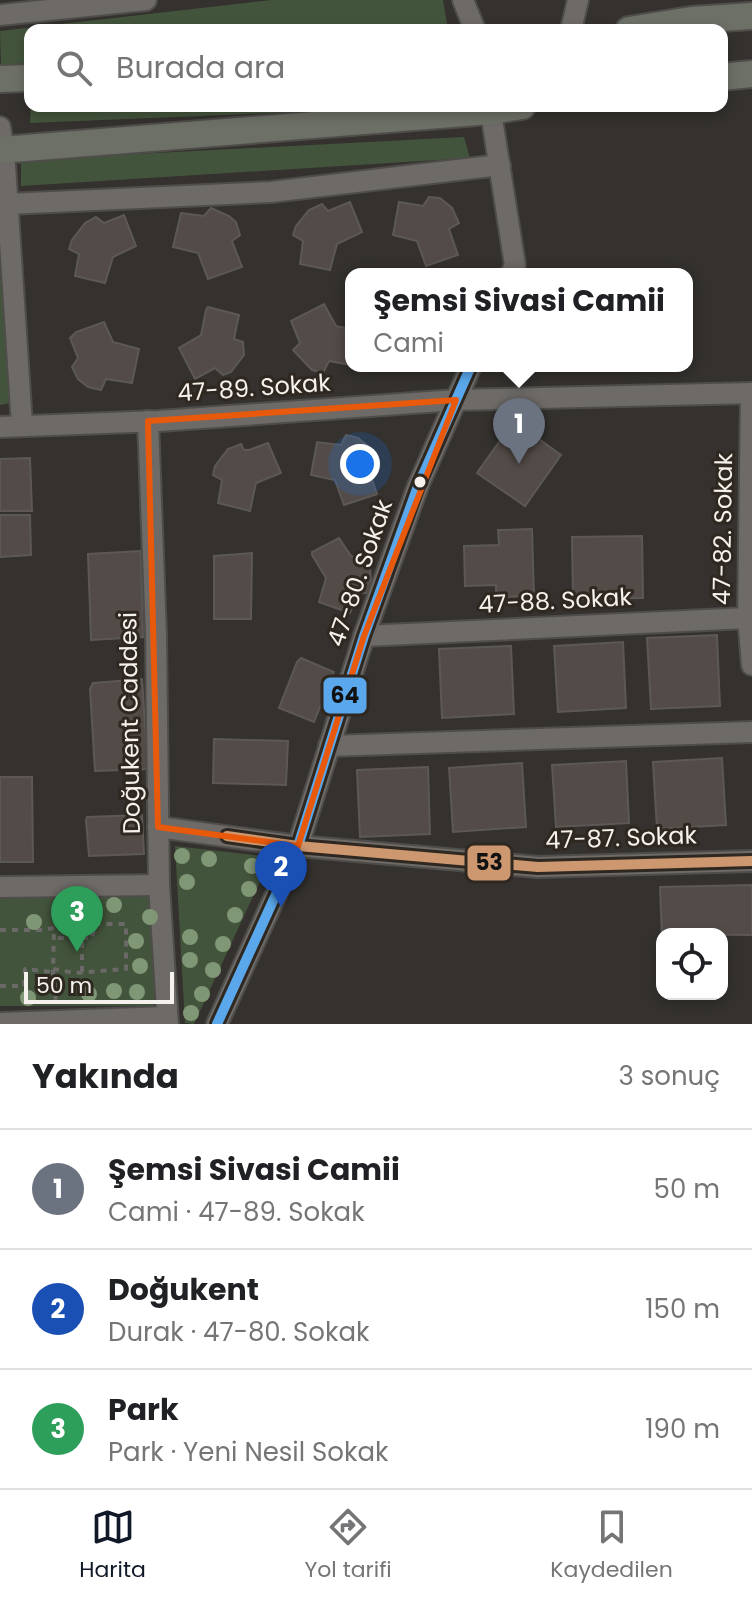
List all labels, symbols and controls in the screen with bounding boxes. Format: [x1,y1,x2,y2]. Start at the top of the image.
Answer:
search box [24,24,728,112]
icon: search [52,46,96,90]
text: Burada ara [116,46,285,89]
popup [345,268,693,372]
text: Şemsi Sivasi Camii [373,279,665,322]
text: Cami [373,325,444,361]
street label: 47-89. Sokak [176,366,332,409]
pin: 1 [493,398,545,464]
your location [340,444,380,484]
street label: 47-82. Sokak [705,452,740,605]
unlabelled marker [412,474,428,490]
street label: 47-80. Sokak [319,494,400,651]
street label: 47-88. Sokak [477,580,633,621]
street label: Doğukent Caddesi [111,612,148,834]
line badge: 64 [322,676,368,715]
text: 64 [331,680,360,711]
street label: 47-87. Sokak [545,818,698,857]
pin: 2 [255,841,307,907]
line badge: 53 [466,844,512,882]
text: 53 [475,847,503,878]
pin: 3 [51,886,103,952]
map controls [656,928,728,1000]
button: locate [656,928,728,1000]
scale bar [24,968,174,1004]
text: 50 m [36,970,92,1001]
text: Yakında [32,1052,179,1100]
text: 3 sonuç [618,1058,720,1094]
text: Şemsi Sivasi Camii [108,1148,400,1191]
text: 1 [53,1171,63,1207]
text: 50 m [654,1171,720,1207]
text: Cami · 47-89. Sokak [108,1194,365,1230]
text: Doğukent [108,1268,259,1311]
text: 2 [51,1291,65,1327]
text: 150 m [645,1291,720,1327]
text: Durak · 47-80. Sokak [108,1314,369,1350]
text: Park [108,1388,178,1431]
text: 3 [50,1411,66,1447]
text: 190 m [645,1411,720,1447]
text: Park · Yeni Nesil Sokak [108,1434,388,1470]
tab: Harita [79,1505,146,1586]
tab: Yol tarifi [304,1505,392,1586]
tab: Kaydedilen [550,1505,673,1586]

